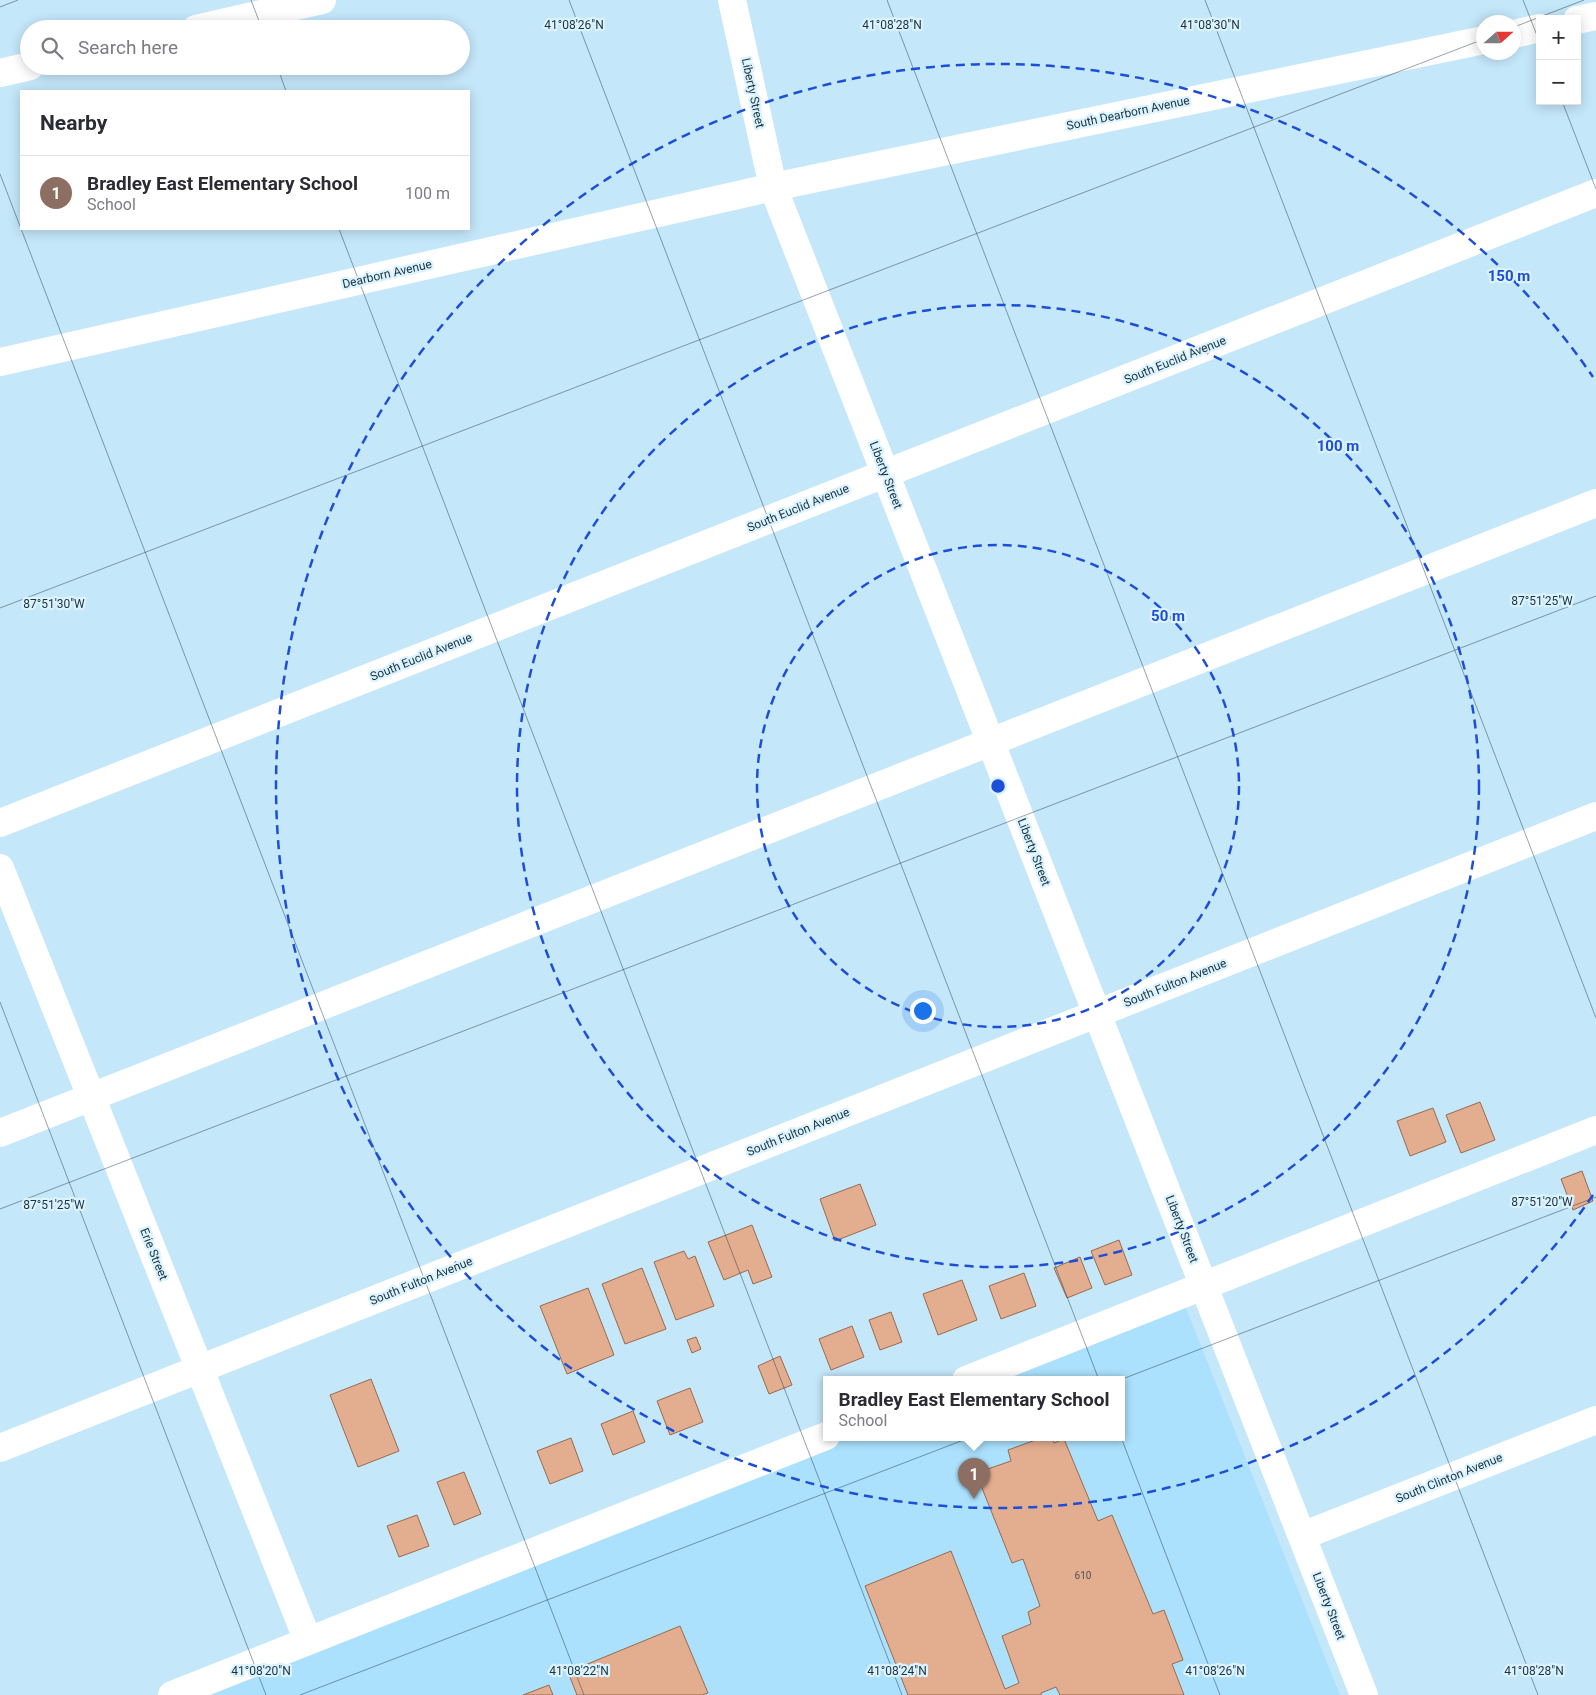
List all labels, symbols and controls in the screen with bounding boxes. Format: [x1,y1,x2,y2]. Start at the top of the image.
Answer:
north arrow [1476,15,1521,60]
map controls [1536,15,1581,105]
button: + [1536,15,1581,60]
text: 41°08'26"N [544,18,604,32]
text: 41°08'28"N [862,18,922,32]
text: 41°08'30"N [1180,18,1240,32]
search box [20,20,470,75]
icon: search [38,34,66,62]
text: Search here [78,36,178,59]
street label: Liberty Street [739,57,767,129]
button: − [1536,60,1581,105]
street label: South Dearborn Avenue [1065,93,1191,133]
text: Nearby [40,111,107,135]
text: Bradley East Elementary School [87,172,358,195]
text: 1 [51,184,61,203]
text: 100 m [405,184,450,203]
text: School [87,195,136,214]
street label: Dearborn Avenue [341,257,433,291]
text: 150 m [1488,267,1530,285]
street label: South Euclid Avenue [1122,333,1228,387]
text: 100 m [1317,437,1359,455]
street label: Liberty Street [867,439,905,511]
street label: South Euclid Avenue [745,481,851,535]
text: 87°51'25"W [1511,594,1573,608]
text: 87°51'30"W [23,597,85,611]
text: 50 m [1151,607,1185,625]
street label: South Euclid Avenue [368,630,474,684]
centre of rings [989,777,1007,795]
street label: Liberty Street [1015,816,1053,888]
street label: South Fulton Avenue [1122,956,1228,1010]
your location [910,998,936,1024]
street label: South Fulton Avenue [745,1105,851,1159]
street label: Liberty Street [1163,1193,1201,1265]
text: 87°51'20"W [1511,1195,1573,1209]
text: 87°51'25"W [23,1198,85,1212]
street label: Erie Street [137,1226,171,1282]
street label: South Fulton Avenue [368,1254,474,1308]
popup [823,1376,1125,1441]
text: Bradley East Elementary School [839,1388,1109,1411]
text: School [839,1411,887,1430]
street label: South Clinton Avenue [1394,1450,1504,1506]
pin: 1 [958,1458,990,1499]
house number: 610 [1075,1570,1092,1581]
street label: Liberty Street [1310,1570,1348,1642]
text: 41°08'20"N [231,1664,291,1678]
text: 41°08'22"N [549,1664,609,1678]
text: 41°08'24"N [867,1664,927,1678]
text: 41°08'26"N [1185,1664,1245,1678]
text: 41°08'28"N [1504,1664,1564,1678]

